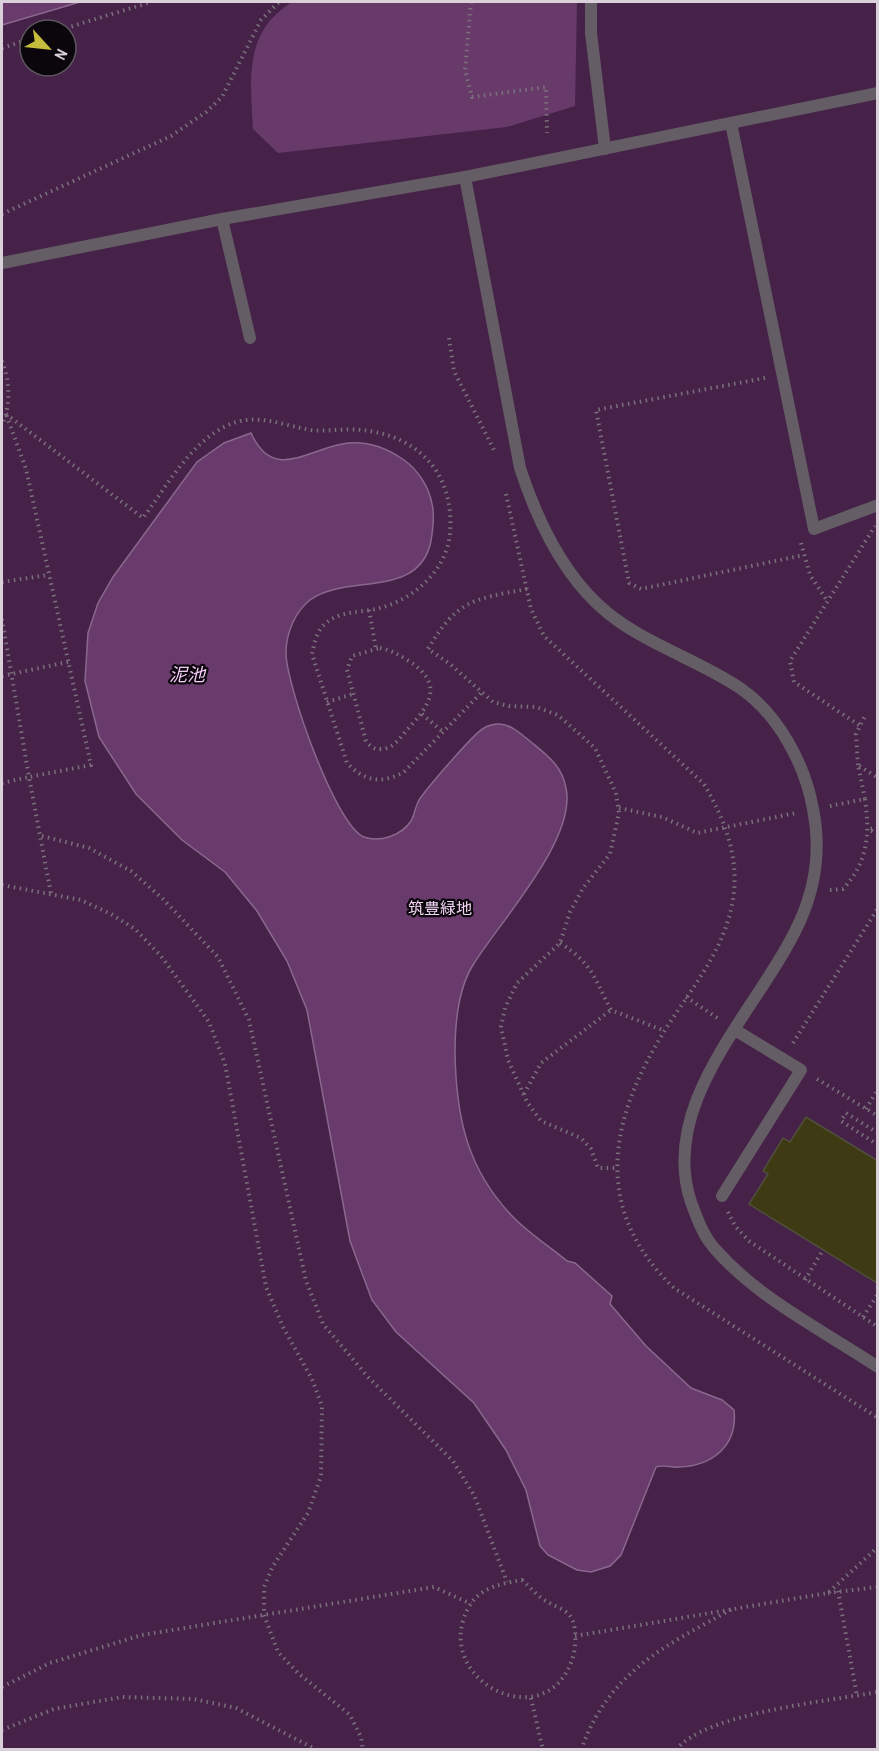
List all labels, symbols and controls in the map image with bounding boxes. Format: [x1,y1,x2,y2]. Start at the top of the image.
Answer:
north arrow [18,18,78,78]
text: N [49,46,73,64]
water label: 泥池 [169,662,207,687]
park label: 筑豊緑地 [408,897,472,919]

